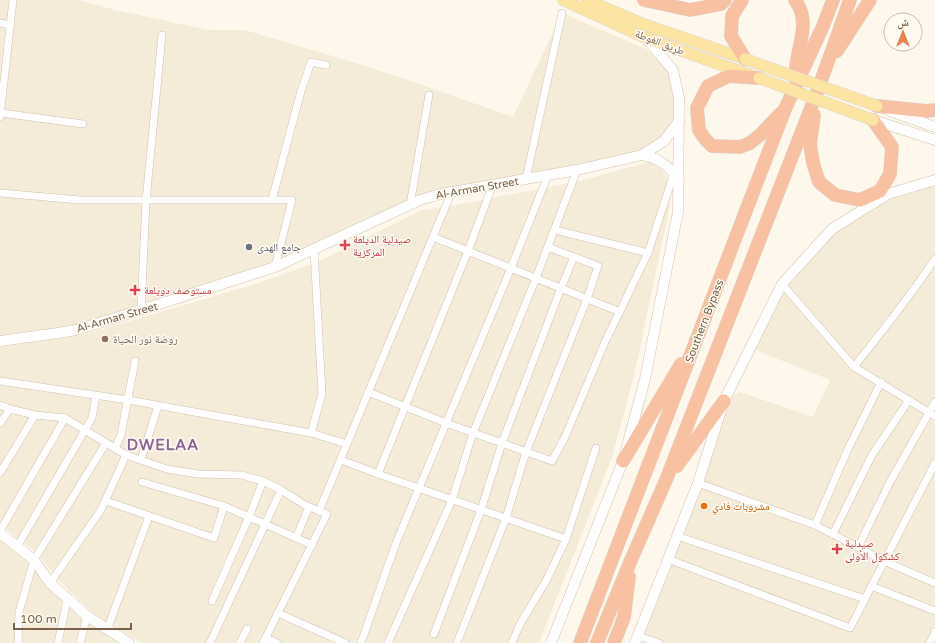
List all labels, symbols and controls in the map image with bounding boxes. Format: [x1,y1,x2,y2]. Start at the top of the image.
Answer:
north arrow [883,12,923,52]
text: ش [897,16,909,30]
street label: طريق الغوطة [633,27,687,58]
street label: Al-Arman Street [435,175,520,202]
place label: صيدلية الديلعة المركزية [353,233,411,259]
marker: صيدلية الديلعة المركزية [340,240,350,250]
place label: جامع الهدى [257,241,301,254]
marker: جامع الهدى [244,242,254,252]
street label: Southern Bypass [683,278,726,365]
marker: مستوصف دويلعة [129,284,141,296]
place label: مستوصف دويلعة [144,284,212,297]
street label: Al-Arman Street [75,300,159,335]
place label: روضة نور الحياة [113,333,178,346]
marker: روضة نور الحياة [100,334,110,344]
district label: DWELAA [127,436,199,454]
place label: مشروبات فادي [712,500,770,515]
marker: مشروبات فادي [699,501,709,511]
place label: صيدلية كشكول الأولى [845,537,900,563]
marker: صيدلية كشكول الأولى [832,544,842,554]
scale bar [14,605,131,631]
text: 100 m [20,612,57,626]

